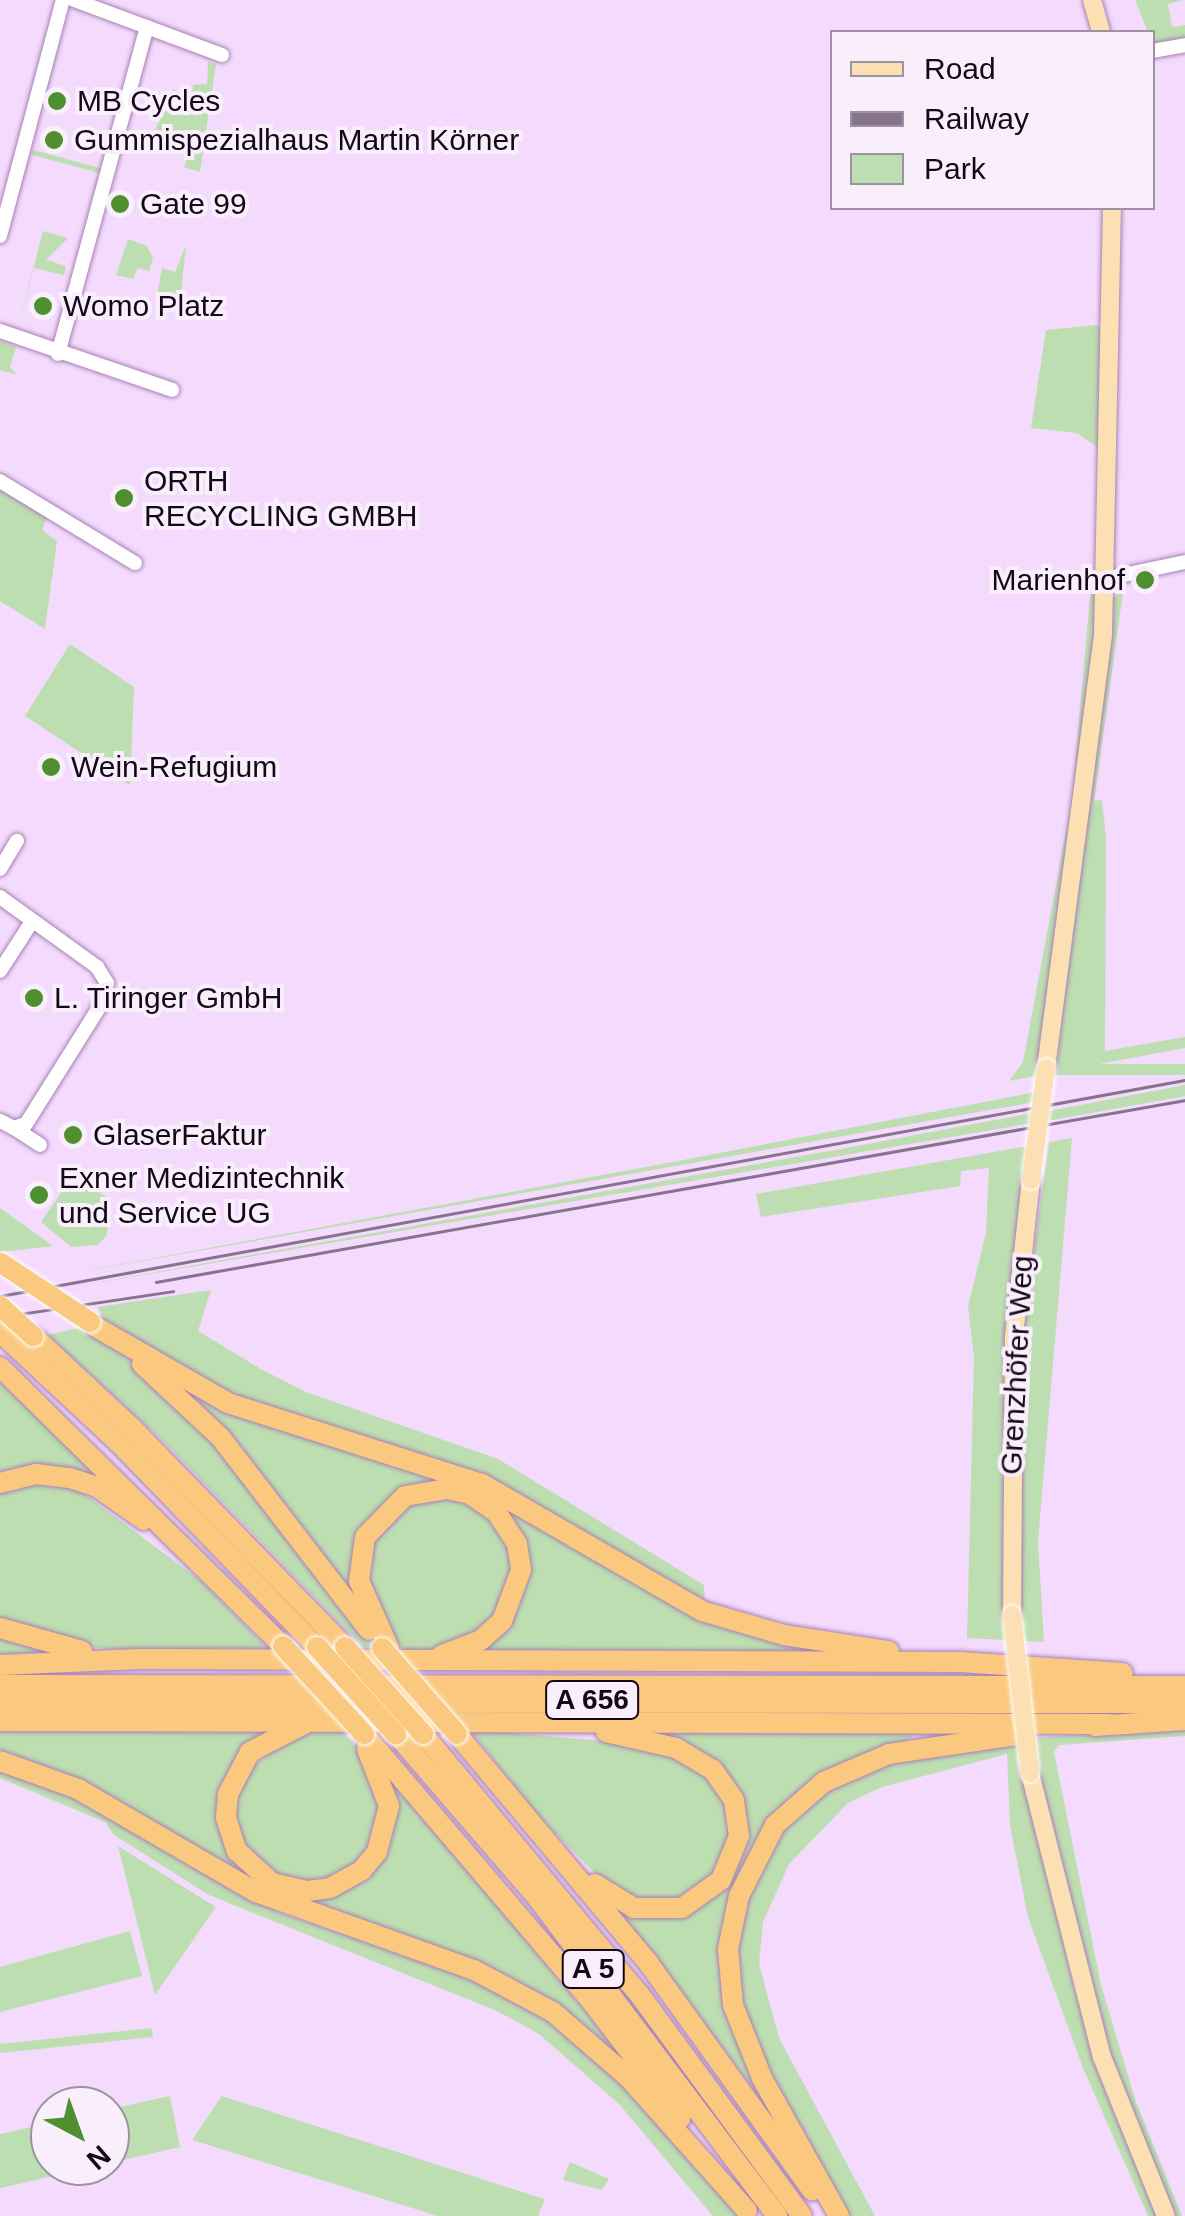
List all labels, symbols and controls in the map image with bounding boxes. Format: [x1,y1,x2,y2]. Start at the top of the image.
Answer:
legend [830,30,1155,210]
text: Road [924,52,996,85]
place label: MB Cycles [77,83,220,119]
marker: MB Cycles [46,90,68,112]
text: Railway [924,102,1029,135]
place label: Gummispezialhaus Martin Körner [74,122,519,158]
marker: Gummispezialhaus Martin Körner [43,129,65,151]
text: Park [924,152,986,185]
place label: Gate 99 [140,186,247,222]
marker: Gate 99 [109,193,131,215]
place label: Womo Platz [63,288,224,324]
marker: Womo Platz [32,295,54,317]
place label: ORTH RECYCLING GMBH [144,463,417,534]
marker: ORTH RECYCLING GMBH [113,487,135,509]
place label: Marienhof [992,562,1125,598]
marker: Marienhof [1134,569,1156,591]
place label: Wein-Refugium [71,749,277,785]
marker: Wein-Refugium [40,756,62,778]
place label: L. Tiringer GmbH [54,980,283,1016]
marker: L. Tiringer GmbH [23,987,45,1009]
place label: GlaserFaktur [93,1117,266,1153]
marker: GlaserFaktur [62,1124,84,1146]
place label: Exner Medizintechnik und Service UG [59,1160,344,1230]
marker: Exner Medizintechnik und Service UG [28,1184,50,1206]
street label: Grenzhöfer Weg [993,1254,1041,1476]
road number: A 656 [544,1677,640,1723]
road number: A 5 [560,1946,626,1992]
north arrow [30,2086,130,2186]
text: N [81,2139,117,2176]

